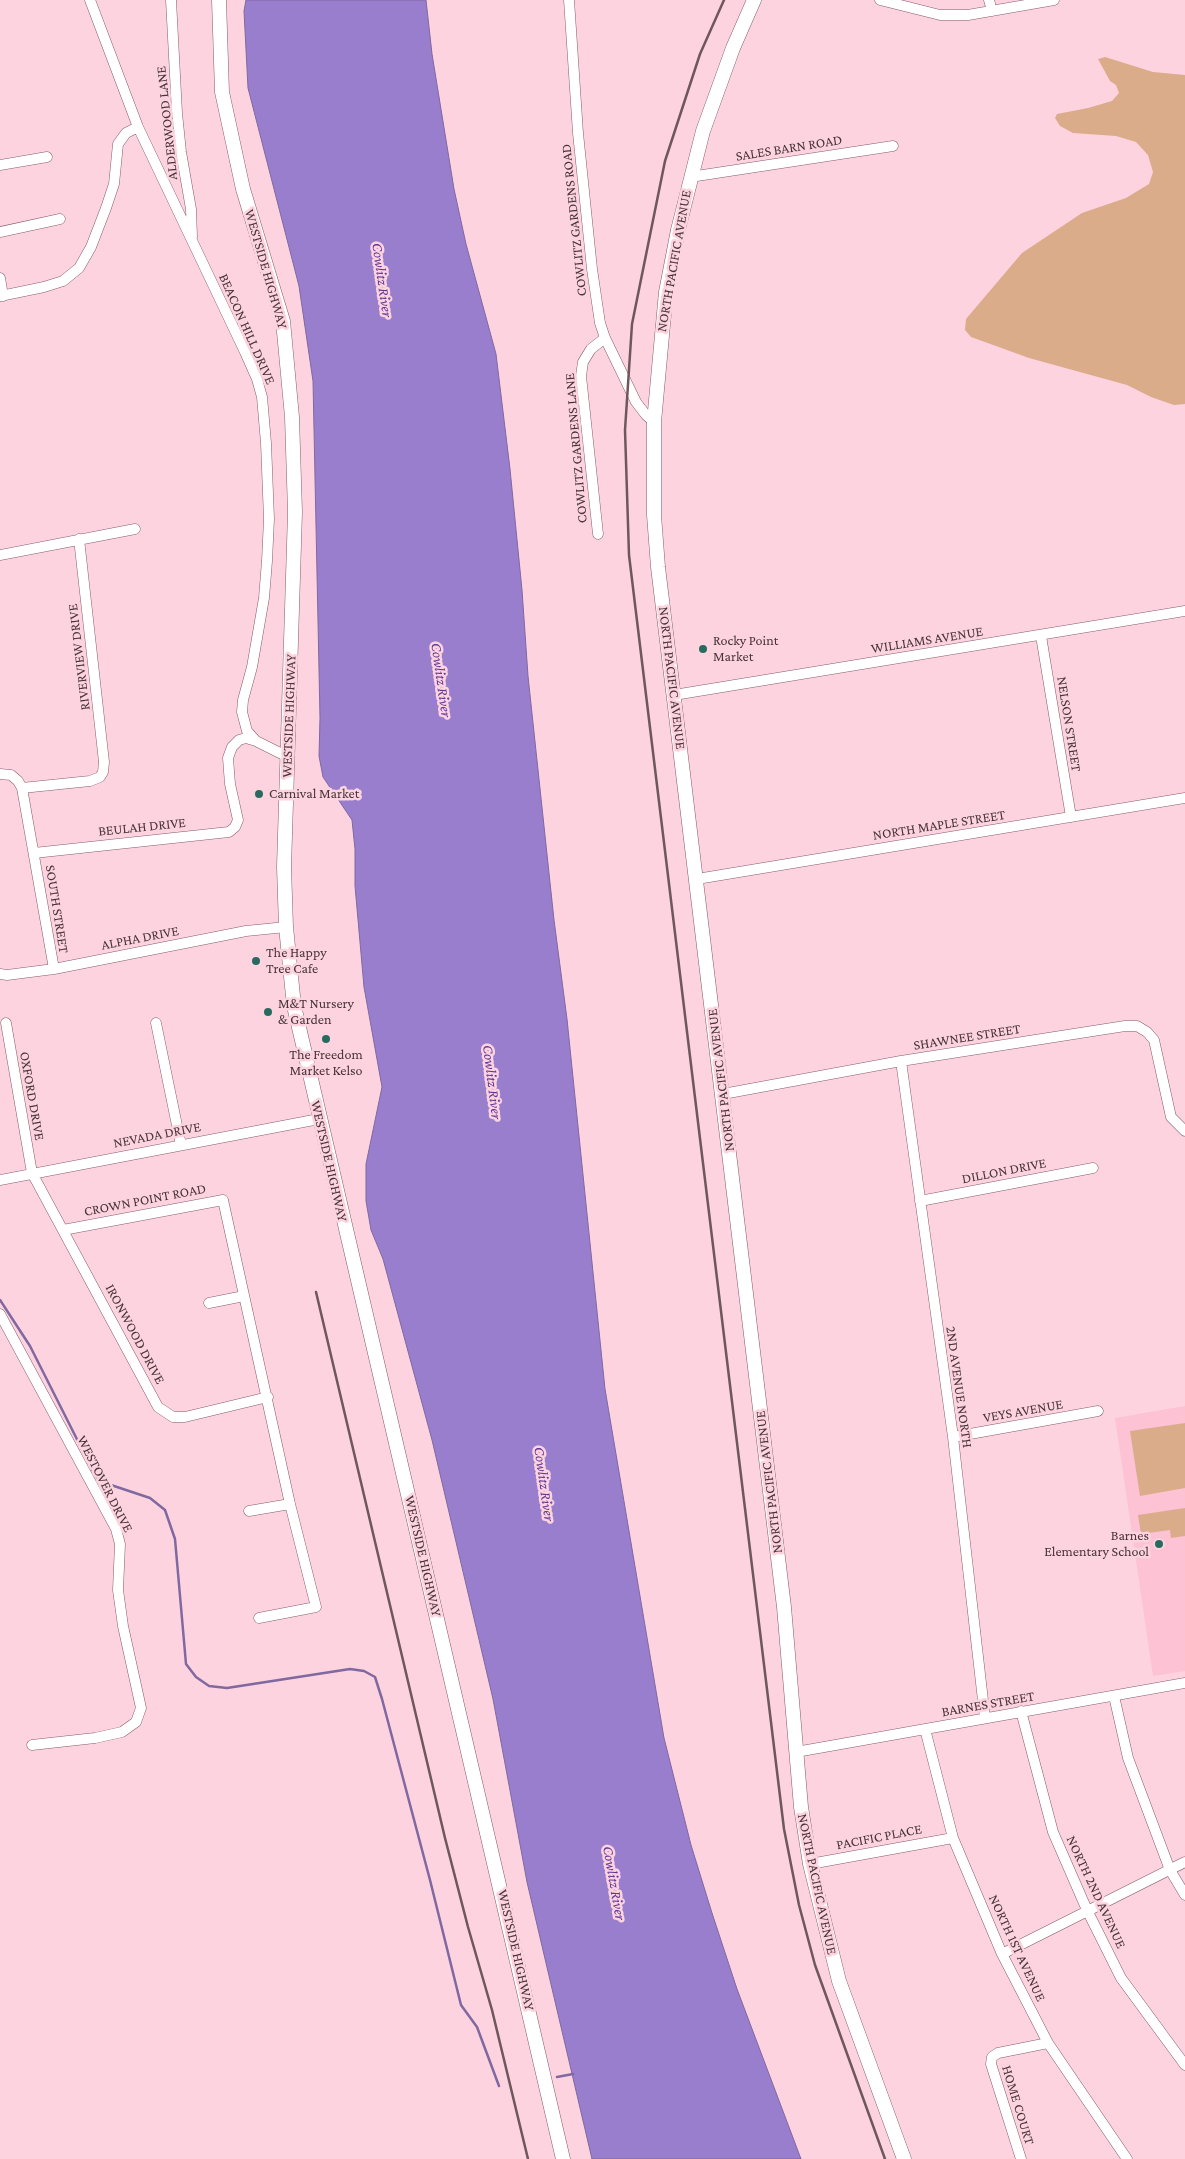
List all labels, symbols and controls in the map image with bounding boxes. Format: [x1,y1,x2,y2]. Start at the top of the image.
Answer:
street label: ALDERWOOD LANE [153,65,181,181]
street label: SALES BARN ROAD [735,131,843,165]
street label: COWLITZ GARDENS ROAD [558,143,590,297]
street label: NORTH PACIFIC AVENUE [653,189,695,333]
street label: WESTSIDE HIGHWAY [241,207,291,331]
water label: Cowlitz River [368,242,396,318]
street label: BEACON HILL DRIVE [215,271,279,387]
street label: COWLITZ GARDENS LANE [561,372,591,524]
street label: RIVERVIEW DRIVE [64,603,94,711]
street label: NORTH PACIFIC AVENUE [655,606,689,750]
street label: WILLIAMS AVENUE [870,623,984,657]
place label: Rocky Point Market [713,633,778,666]
water label: Cowlitz River [427,642,455,718]
marker: Rocky Point Market [697,643,709,655]
street label: WESTSIDE HIGHWAY [278,654,300,778]
street label: NELSON STREET [1053,675,1085,773]
place label: Carnival Market [269,786,359,802]
marker: Carnival Market [253,788,265,800]
street label: NORTH MAPLE STREET [872,806,1006,844]
street label: BEULAH DRIVE [97,814,187,840]
street label: SOUTH STREET [42,864,72,954]
street label: ALPHA DRIVE [100,922,180,954]
place label: The Happy Tree Cafe [266,945,327,978]
marker: The Happy Tree Cafe [250,955,262,967]
place label: M&T Nursery & Garden [278,996,354,1028]
marker: M&T Nursery & Garden [262,1006,274,1018]
street label: NORTH PACIFIC AVENUE [704,1008,738,1152]
street label: SHAWNEE STREET [912,1020,1022,1054]
marker: The Freedom Market Kelso [320,1033,332,1045]
water label: Cowlitz River [479,1044,505,1120]
place label: The Freedom Market Kelso [289,1047,363,1080]
street label: OXFORD DRIVE [16,1050,48,1142]
street label: WESTSIDE HIGHWAY [307,1099,351,1223]
street label: NEVADA DRIVE [112,1118,202,1152]
street label: DILLON DRIVE [960,1155,1048,1187]
street label: CROWN POINT ROAD [83,1180,207,1220]
street label: IRONWOOD DRIVE [102,1281,168,1387]
street label: 2ND AVENUE NORTH [942,1325,976,1449]
street label: VEYS AVENUE [982,1396,1064,1426]
street label: NORTH PACIFIC AVENUE [752,1410,786,1554]
street label: WESTOVER DRIVE [73,1433,137,1535]
water label: Cowlitz River [530,1446,558,1522]
street label: WESTSIDE HIGHWAY [401,1494,445,1618]
place label: Barnes Elementary School [1044,1528,1149,1560]
marker: Barnes Elementary School [1153,1538,1165,1550]
street label: BARNES STREET [940,1688,1036,1720]
street label: NORTH PACIFIC AVENUE [794,1812,840,1956]
street label: PACIFIC PLACE [835,1820,923,1854]
street label: NORTH 2ND AVENUE [1063,1833,1129,1951]
water label: Cowlitz River [599,1845,629,1921]
street label: WESTSIDE HIGHWAY [494,1888,538,2012]
street label: NORTH 1ST AVENUE [985,1892,1049,2004]
street label: HOME COURT [998,2063,1038,2147]

